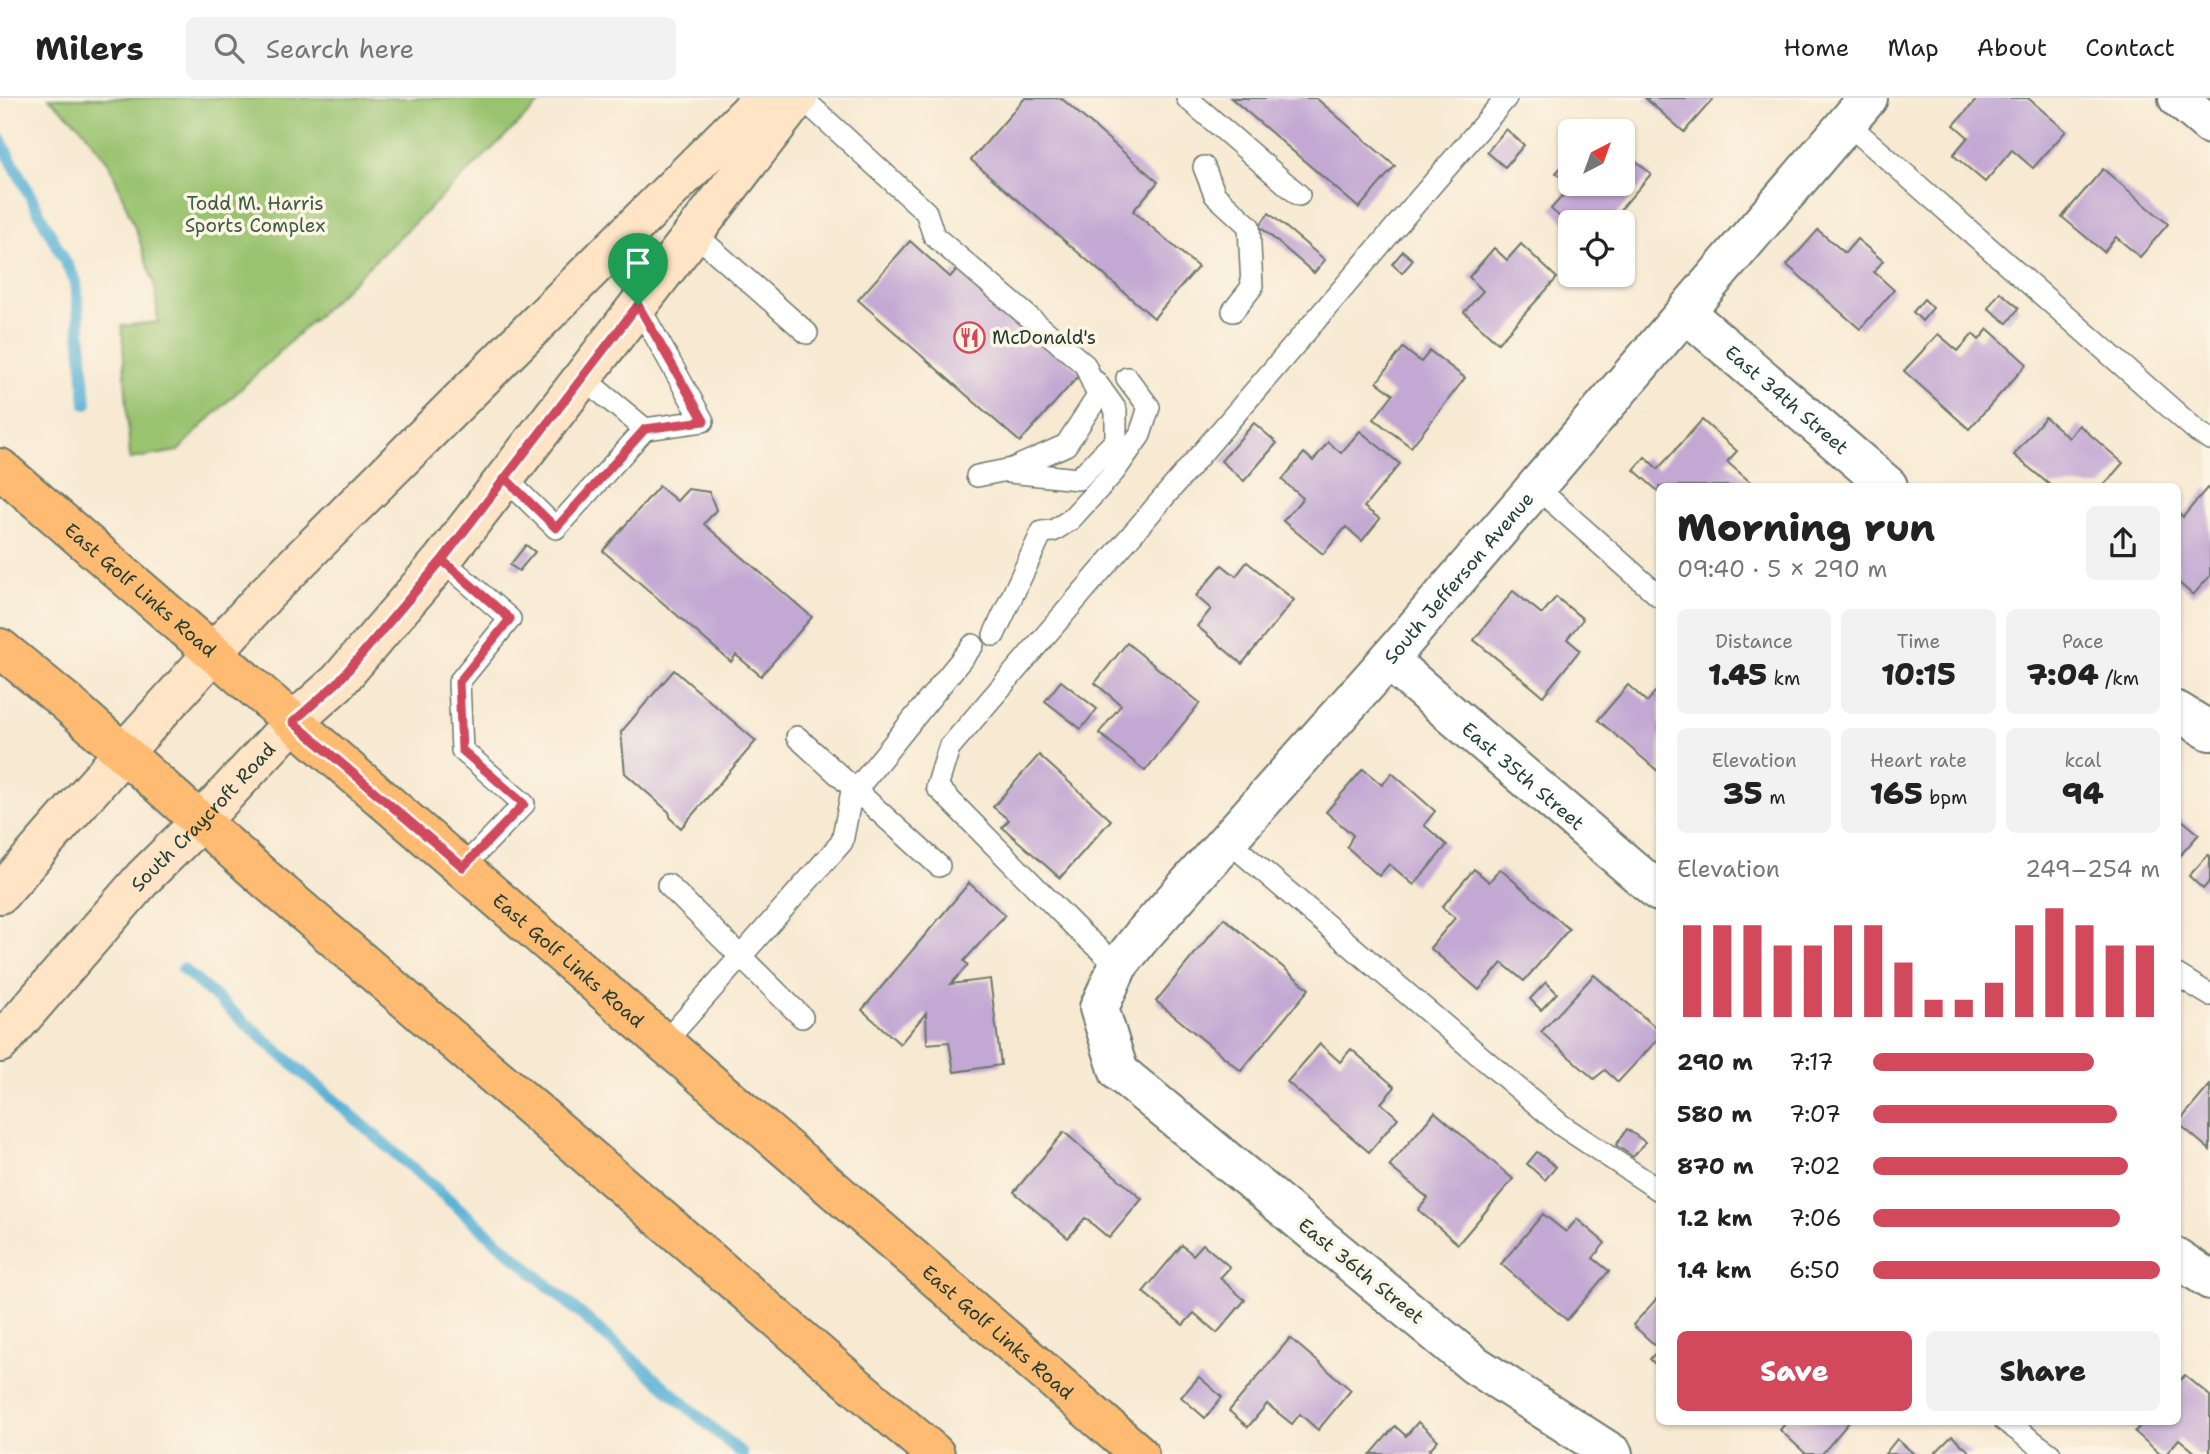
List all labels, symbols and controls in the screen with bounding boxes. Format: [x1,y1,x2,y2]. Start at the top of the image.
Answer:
search box [186,17,676,80]
text: Milers [35,26,144,71]
icon: search [210,29,248,67]
text: Search here [266,31,414,66]
text: Home [1783,32,1849,64]
text: Map [1887,32,1939,64]
text: About [1977,32,2047,64]
text: Contact [2085,32,2175,64]
north arrow [1558,119,1634,196]
map controls [1558,119,1635,287]
park label: Todd M. Harris Sports Complex [185,191,325,238]
button: locate [1558,210,1635,287]
pin [608,233,668,305]
icon: arrive [619,244,657,282]
restaurant icon: McDonald's [952,320,986,354]
place label: McDonald's [992,325,1096,350]
street label: East 34th Street [1720,340,1854,459]
street label: South Jefferson Avenue [1378,486,1539,669]
text: Morning run [1677,502,1935,553]
button: share [2086,506,2160,580]
street label: East Golf Links Road [59,517,222,662]
text: 09:40 · 5 × 290 m [1677,554,1887,584]
text: Distance [1715,629,1793,654]
text: Time [1897,629,1940,654]
text: Pace [2062,629,2104,654]
text: 1.45 [1708,654,1767,695]
text: 10:15 [1881,654,1956,695]
text: 7:04 [2026,654,2099,695]
text: km [1767,666,1800,691]
text: /km [2099,666,2139,691]
street label: East 35th Street [1457,716,1590,835]
street label: South Craycroft Road [125,737,280,896]
text: Elevation [1712,748,1797,773]
text: Heart rate [1870,748,1967,773]
text: kcal [2064,748,2101,773]
text: 35 [1723,773,1763,814]
text: 165 [1869,773,1923,814]
text: 94 [2062,773,2104,814]
text: m [1763,785,1786,810]
text: bpm [1923,785,1967,810]
text: Elevation [1677,854,1780,884]
text: 249–254 m [2025,854,2160,884]
street label: East Golf Links Road [487,888,650,1033]
text: 290 m [1677,1047,1753,1077]
text: 7:17 [1789,1047,1833,1077]
text: 580 m [1677,1099,1752,1129]
text: 7:07 [1789,1099,1841,1129]
text: 870 m [1677,1151,1754,1181]
text: 7:02 [1789,1151,1841,1181]
text: 1.2 km [1677,1203,1753,1233]
text: 7:06 [1789,1203,1842,1233]
street label: East 36th Street [1293,1212,1429,1330]
text: 1.4 km [1677,1255,1751,1285]
text: 6:50 [1789,1255,1840,1285]
street label: East Golf Links Road [917,1259,1079,1405]
button: Save [1677,1331,1912,1411]
button: Share [1926,1331,2160,1411]

